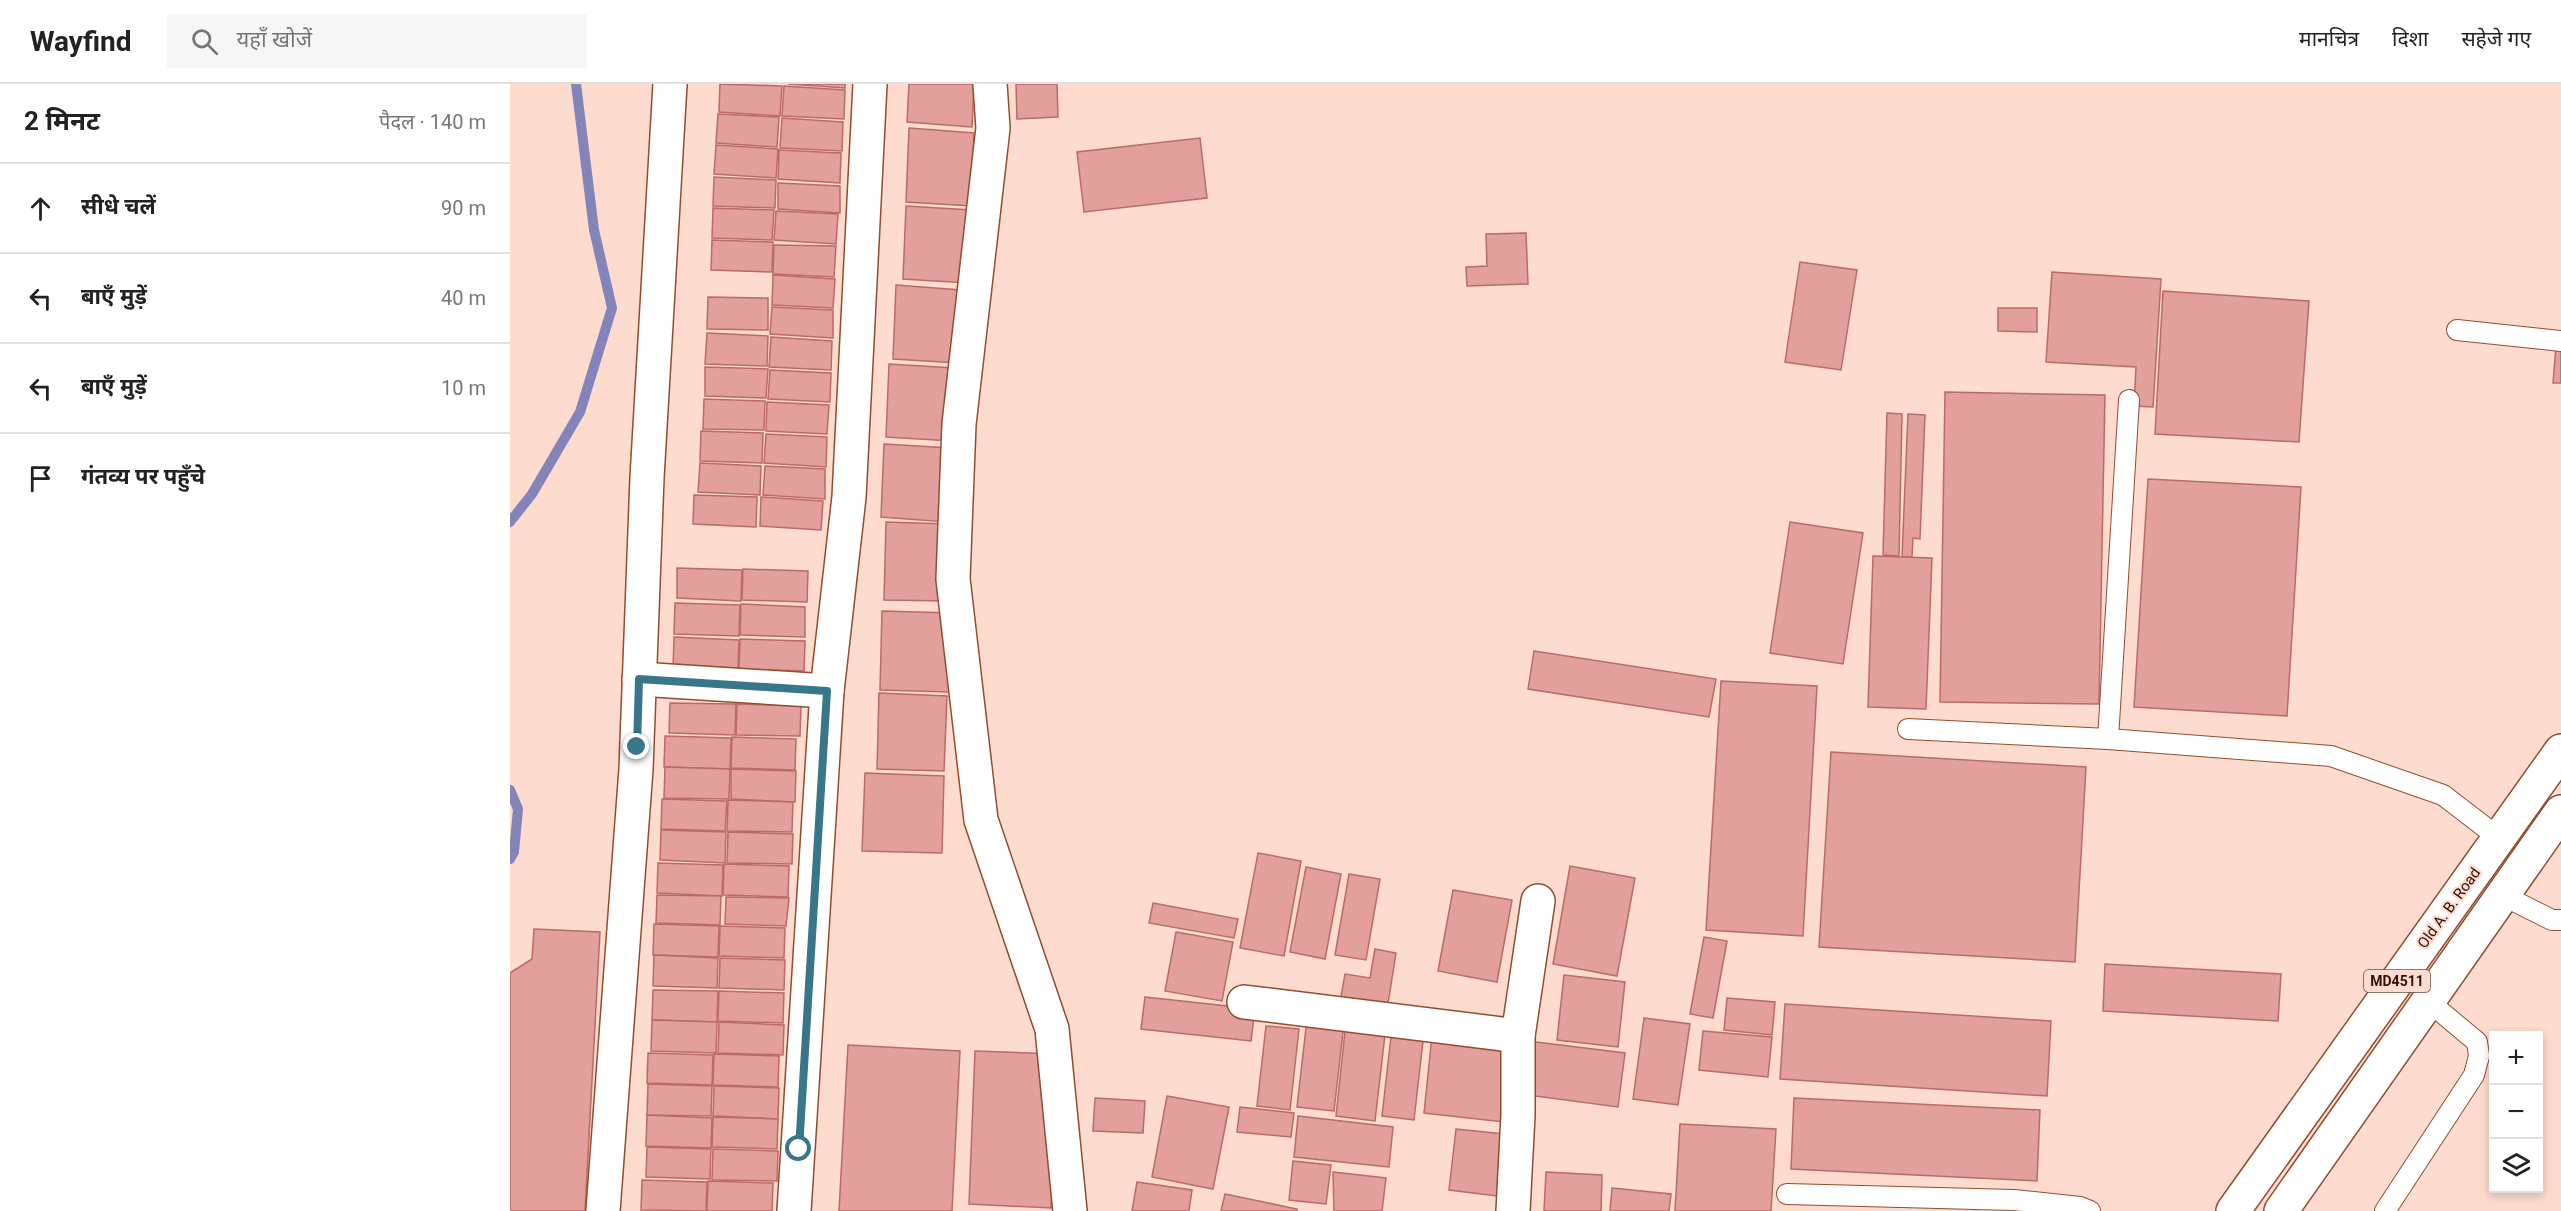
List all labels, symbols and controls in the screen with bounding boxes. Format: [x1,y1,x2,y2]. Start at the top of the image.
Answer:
search box [167,14,587,68]
text: Wayfind [30,25,131,58]
icon: search [188,25,221,58]
text: यहाँ खोजें [236,27,312,52]
text: मानचित्र [2299,27,2359,51]
text: दिशा [2392,27,2428,51]
text: सहेजे गए [2461,27,2531,51]
text: 2 मिनट [24,106,100,136]
text: पैदल · 140 m [379,110,486,134]
icon: ahead [24,192,57,225]
text: सीधे चलें [81,194,156,219]
text: 90 m [441,196,486,220]
icon: left [24,282,57,315]
text: बाएँ मुड़ें [81,284,147,309]
text: 40 m [441,286,486,310]
icon: left [24,372,57,405]
text: बाएँ मुड़ें [81,374,147,399]
text: 10 m [441,376,486,400]
icon: arrive [24,462,57,495]
text: गंतव्य पर पहुँचे [81,464,205,489]
route end [623,733,649,759]
street label: Old A. B. Road [2414,864,2484,952]
road number: MD4511 [2364,970,2430,992]
map controls [2489,1031,2543,1193]
button: + [2489,1031,2543,1085]
button: − [2489,1085,2543,1139]
route start [785,1135,811,1161]
button: layers [2489,1139,2543,1193]

